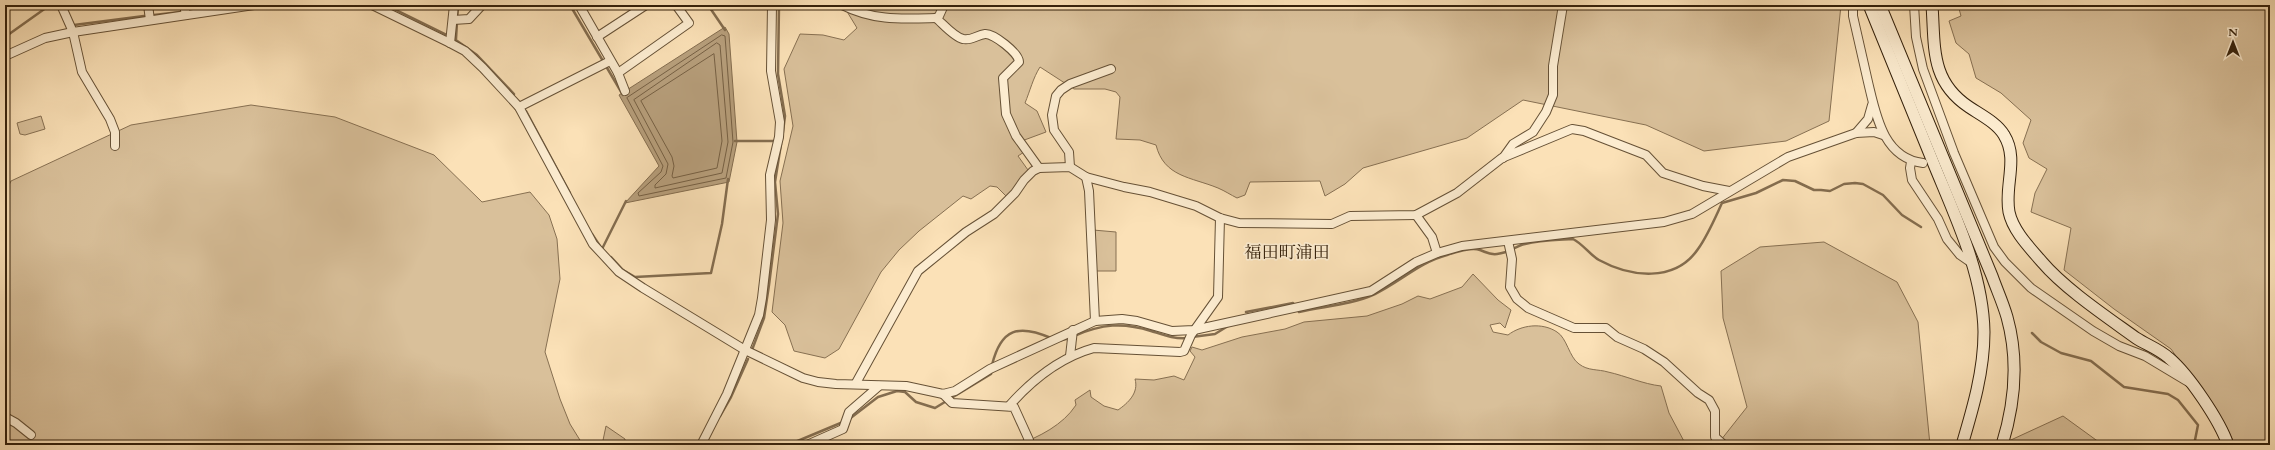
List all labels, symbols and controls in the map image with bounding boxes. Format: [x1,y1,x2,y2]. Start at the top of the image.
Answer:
north arrow [2213,22,2253,62]
text: N [2228,25,2238,40]
district label: 福田町浦田 [1245,241,1330,264]

